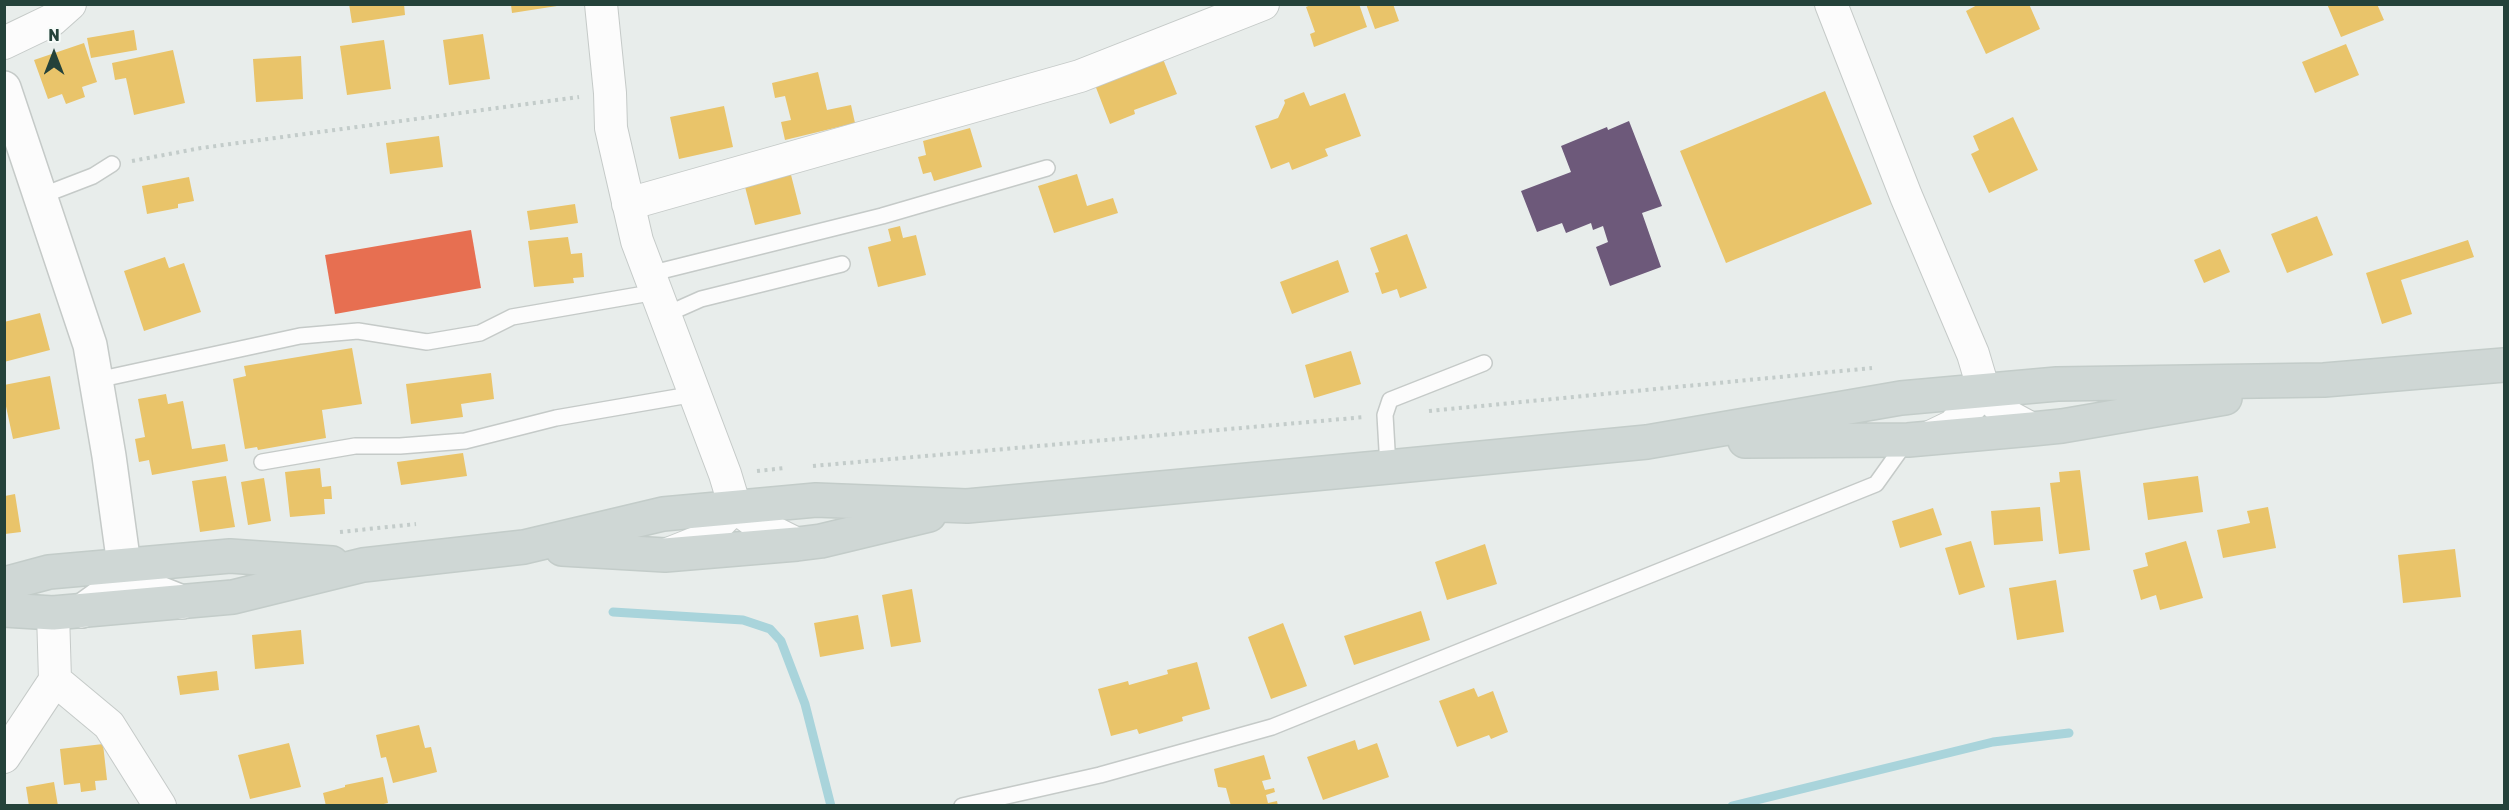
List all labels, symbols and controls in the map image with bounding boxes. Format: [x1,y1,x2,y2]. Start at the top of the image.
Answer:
north arrow [24,24,84,84]
text: N [48,26,60,45]

